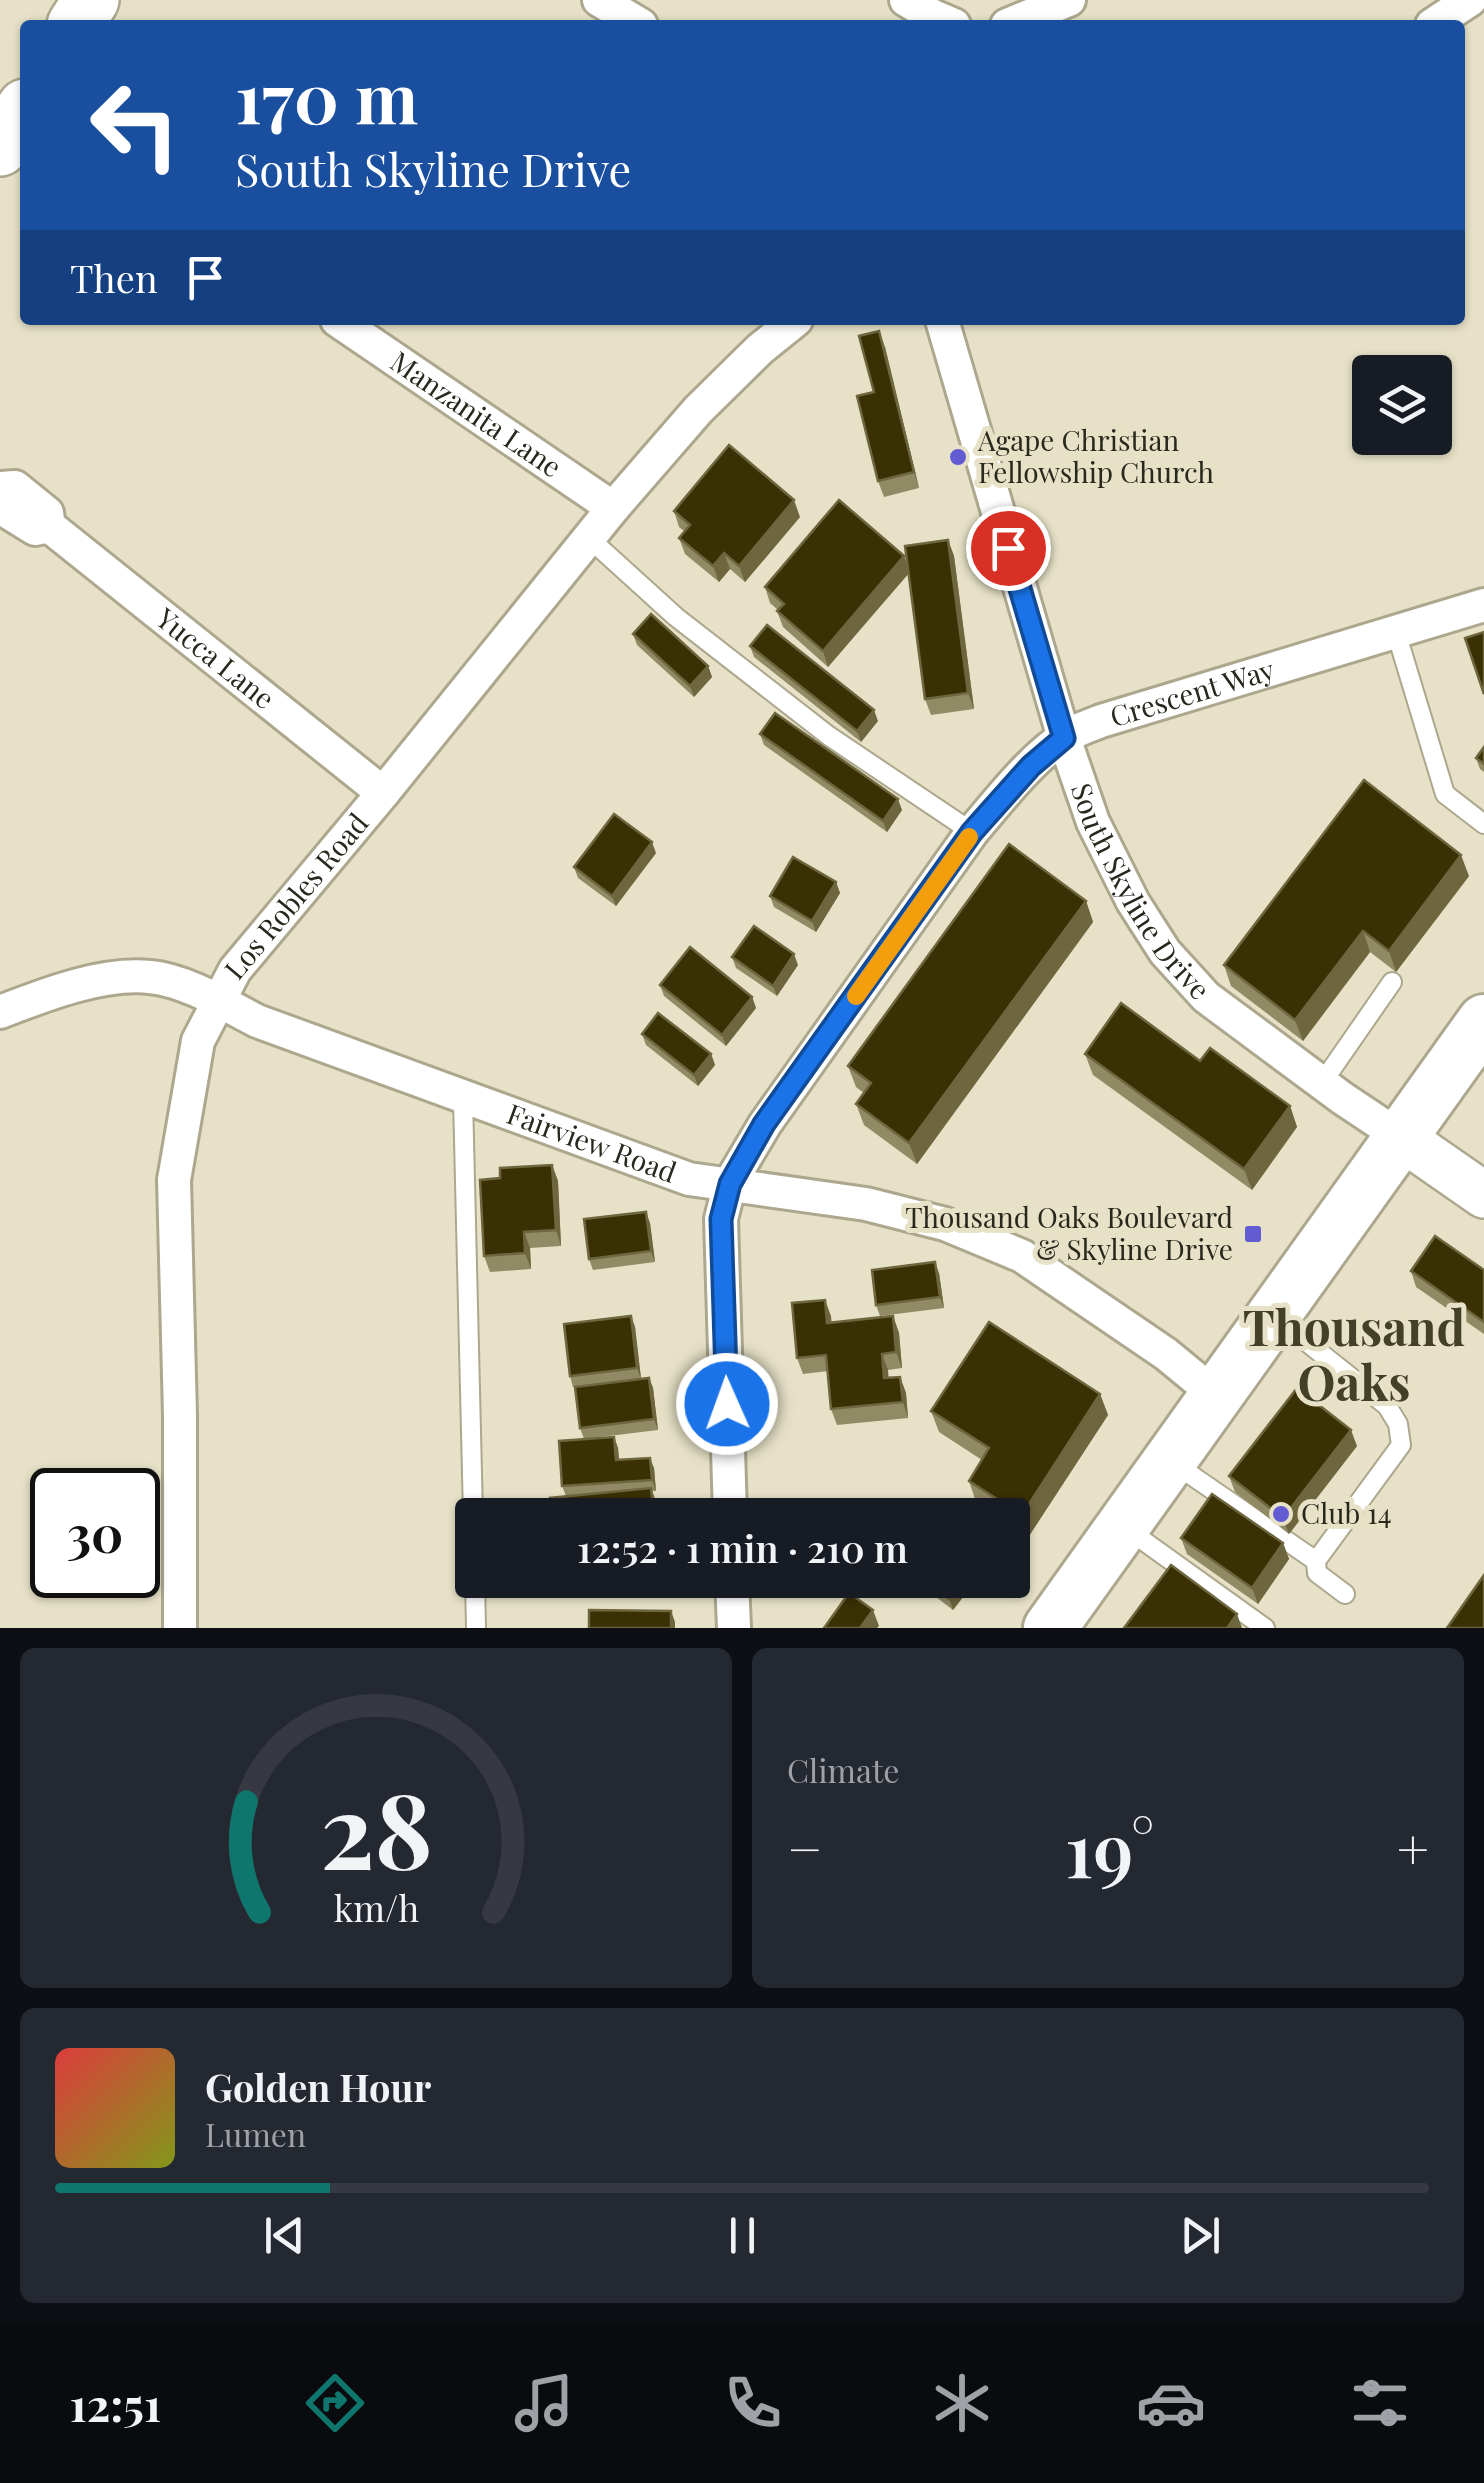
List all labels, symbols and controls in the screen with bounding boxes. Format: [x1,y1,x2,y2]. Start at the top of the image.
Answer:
text: 170 m [235,48,418,142]
icon: left [70,60,200,190]
text: South Skyline Drive [235,138,631,198]
icon: arrive [178,250,233,305]
text: Then [70,252,158,303]
street label: Manzanita Lane [384,342,569,485]
map controls [1352,355,1452,455]
button: layers [1352,355,1452,455]
place label: Agape Christian Fellowship Church [977,421,1215,490]
marker: Agape Christian Fellowship Church [947,446,969,468]
pin [966,506,1051,591]
icon: arrive [981,521,1036,576]
street label: Yucca Lane [148,598,283,716]
street label: Crescent Way [1105,650,1278,734]
street label: South Skyline Drive [1064,778,1219,1007]
street label: Los Robles Road [215,805,375,986]
street label: Fairview Road [502,1094,682,1190]
place label: Thousand Oaks Boulevard & Skyline Drive [905,1198,1233,1267]
marker: Thousand Oaks Boulevard & Skyline Drive [1242,1223,1264,1245]
district label: Thousand Oaks [1243,1294,1465,1413]
position arrow [675,1352,779,1456]
speed limit sign: 30 [30,1468,160,1598]
place label: Club 14 [1301,1494,1391,1531]
marker: Club 14 [1270,1503,1292,1525]
text: 12:52 · 1 min · 210 m [577,1522,908,1573]
text: Climate [787,1748,899,1791]
text: 28 [320,1757,432,1896]
text: 19° [1065,1797,1155,1897]
text: − [787,1810,823,1884]
text: + [1397,1810,1429,1884]
text: km/h [333,1883,419,1931]
text: Golden Hour [205,2061,431,2112]
text: Lumen [205,2112,306,2155]
icon: previous [257,2208,312,2263]
icon: pause [715,2208,770,2263]
icon: next [1173,2208,1228,2263]
icon: directions [300,2368,370,2438]
icon: music [509,2368,579,2438]
icon: phone [718,2368,788,2438]
icon: climate [927,2368,997,2438]
icon: car [1136,2368,1206,2438]
icon: filters [1345,2368,1415,2438]
text: 12:51 [69,2373,161,2433]

